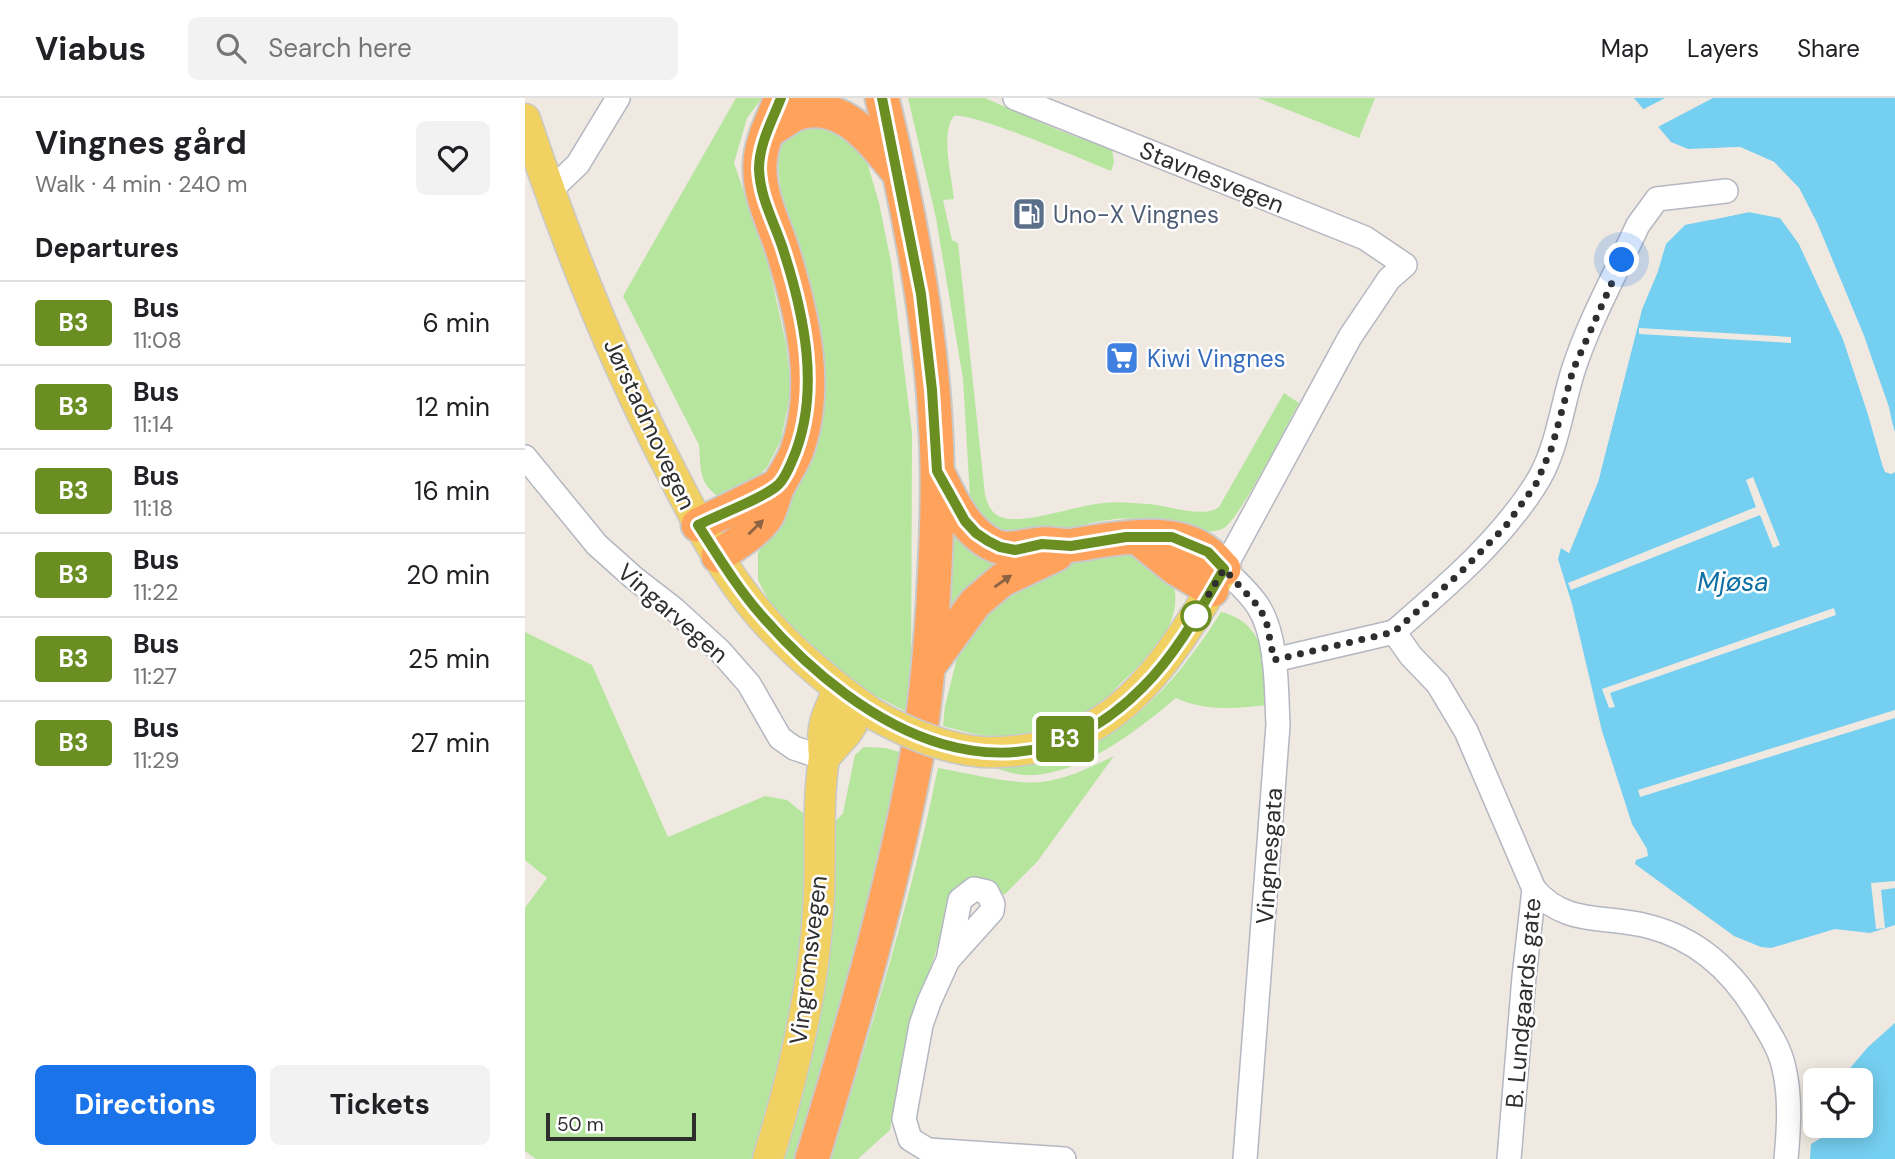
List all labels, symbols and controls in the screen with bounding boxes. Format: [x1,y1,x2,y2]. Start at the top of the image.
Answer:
search box [188,17,678,80]
text: Viabus [35,27,146,70]
icon: search [212,29,250,67]
text: Search here [268,31,412,65]
text: Map [1601,33,1649,64]
text: Layers [1687,33,1759,64]
text: Share [1797,33,1860,64]
text: Vingnes gård [35,121,247,164]
button: heart [416,121,490,195]
street label: Stavnesvegen [1135,134,1289,220]
text: Walk · 4 min · 240 m [35,169,247,199]
fuel station icon: Uno-X Vingnes [1010,195,1048,233]
place label: Uno-X Vingnes [1053,199,1219,230]
text: Departures [35,231,179,265]
your location [1604,242,1639,277]
text: Bus [133,291,179,325]
text: 6 min [422,306,490,340]
text: B3 [59,307,88,338]
text: 11:08 [133,325,182,355]
street label: Jørstadmovegen [597,334,703,514]
supermarket icon: Kiwi Vingnes [1103,339,1141,377]
place label: Kiwi Vingnes [1147,343,1286,374]
text: Bus [133,375,179,409]
text: 12 min [416,390,490,424]
text: B3 [59,391,88,422]
text: 11:14 [133,409,173,439]
text: Bus [133,459,179,493]
text: 16 min [414,474,490,508]
text: B3 [59,475,88,506]
text: 11:18 [133,493,173,523]
one-way arrow [747,519,764,535]
text: Bus [133,543,179,577]
street label: Vingarvegen [611,556,735,670]
text: 20 min [406,558,490,592]
text: B3 [59,559,88,590]
water label: Mjøsa [1697,565,1769,599]
one-way arrow [994,574,1013,587]
text: 11:22 [133,577,179,607]
unlabelled marker [1181,601,1211,631]
text: Bus [133,627,179,661]
text: 25 min [408,642,490,676]
text: B3 [59,643,88,674]
text: 11:27 [133,661,177,691]
text: Bus [133,711,179,745]
line badge: B3 [1033,716,1097,762]
text: B3 [1050,723,1080,754]
text: 27 min [410,726,490,760]
text: B3 [59,727,88,758]
text: 11:29 [133,745,179,775]
street label: Vingnesgata [1249,787,1289,925]
street label: Vingromsvegen [782,874,834,1046]
street label: B. Lundgaards gate [1498,897,1548,1109]
button: Directions [35,1065,256,1145]
button: Tickets [270,1065,490,1145]
map controls [1803,1068,1873,1138]
button: locate [1803,1068,1873,1138]
scale bar [546,1110,697,1142]
text: 50 m [557,1112,604,1137]

